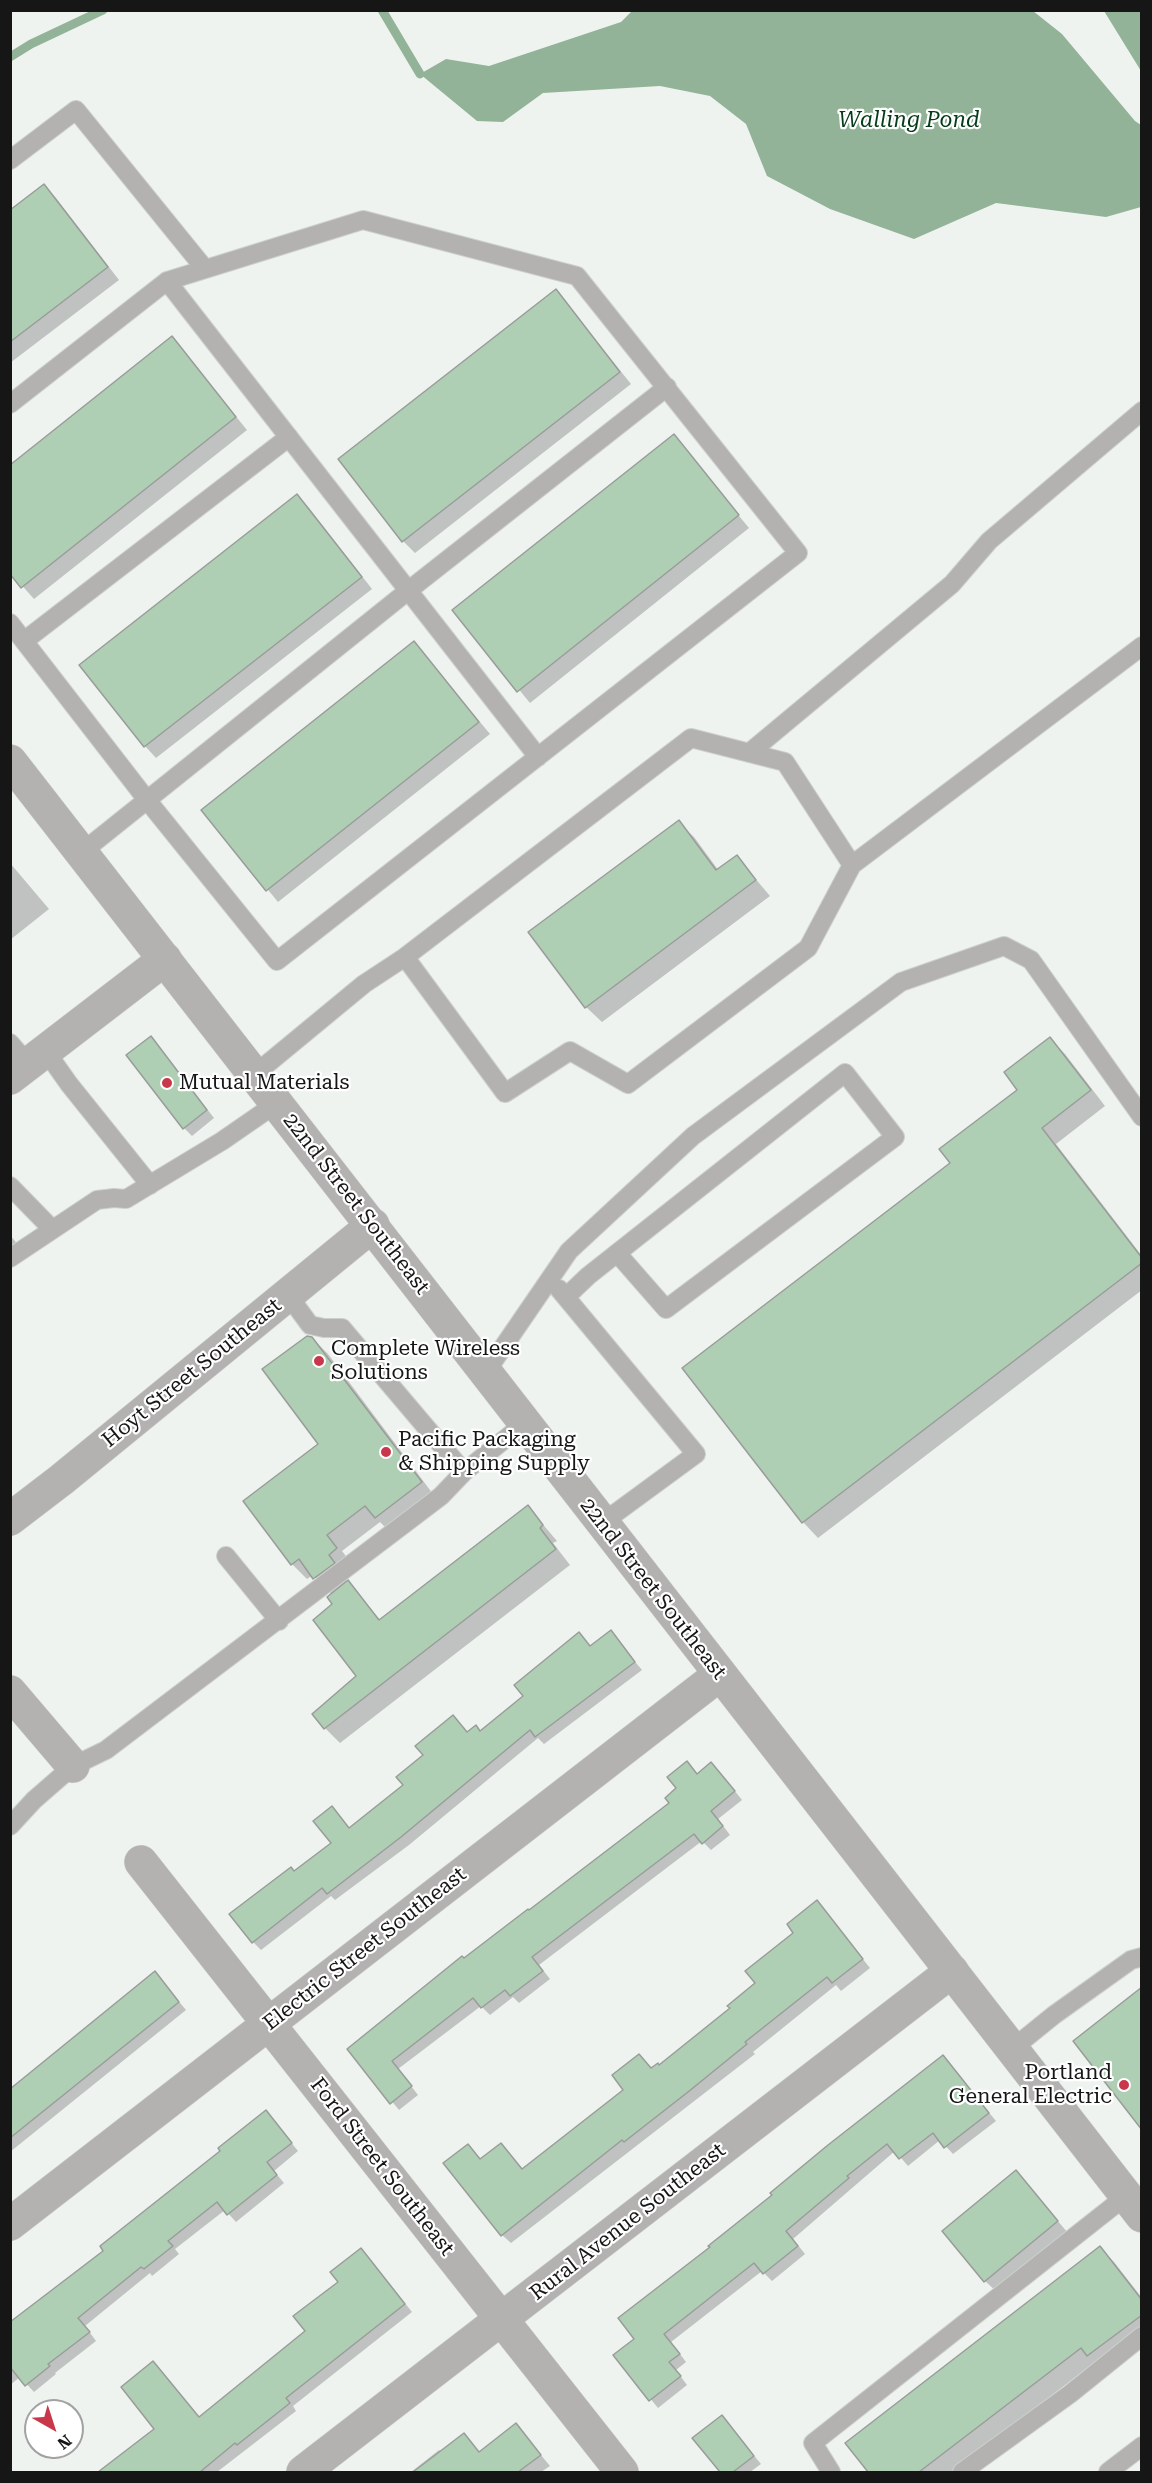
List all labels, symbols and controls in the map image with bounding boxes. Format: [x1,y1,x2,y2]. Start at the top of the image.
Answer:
water label: Walling Pond [838,108,980,134]
place label: Mutual Materials [179,1070,349,1096]
marker: Mutual Materials [160,1076,174,1090]
street label: 22nd Street Southeast [277,1108,435,1300]
street label: Hoyt Street Southeast [97,1293,287,1453]
place label: Complete Wireless Solutions [331,1336,520,1386]
marker: Complete Wireless Solutions [312,1354,326,1368]
place label: Pacific Packaging & Shipping Supply [398,1427,590,1477]
marker: Pacific Packaging & Shipping Supply [379,1445,393,1459]
street label: 22nd Street Southeast [574,1493,732,1685]
street label: Electric Street Southeast [259,1862,471,2036]
place label: Portland General Electric [949,2060,1112,2110]
street label: Ford Street Southeast [305,2073,459,2261]
marker: Portland General Electric [1117,2078,1131,2092]
street label: Rural Avenue Southeast [525,2138,731,2306]
north arrow [24,2399,84,2459]
text: N [54,2431,75,2453]

